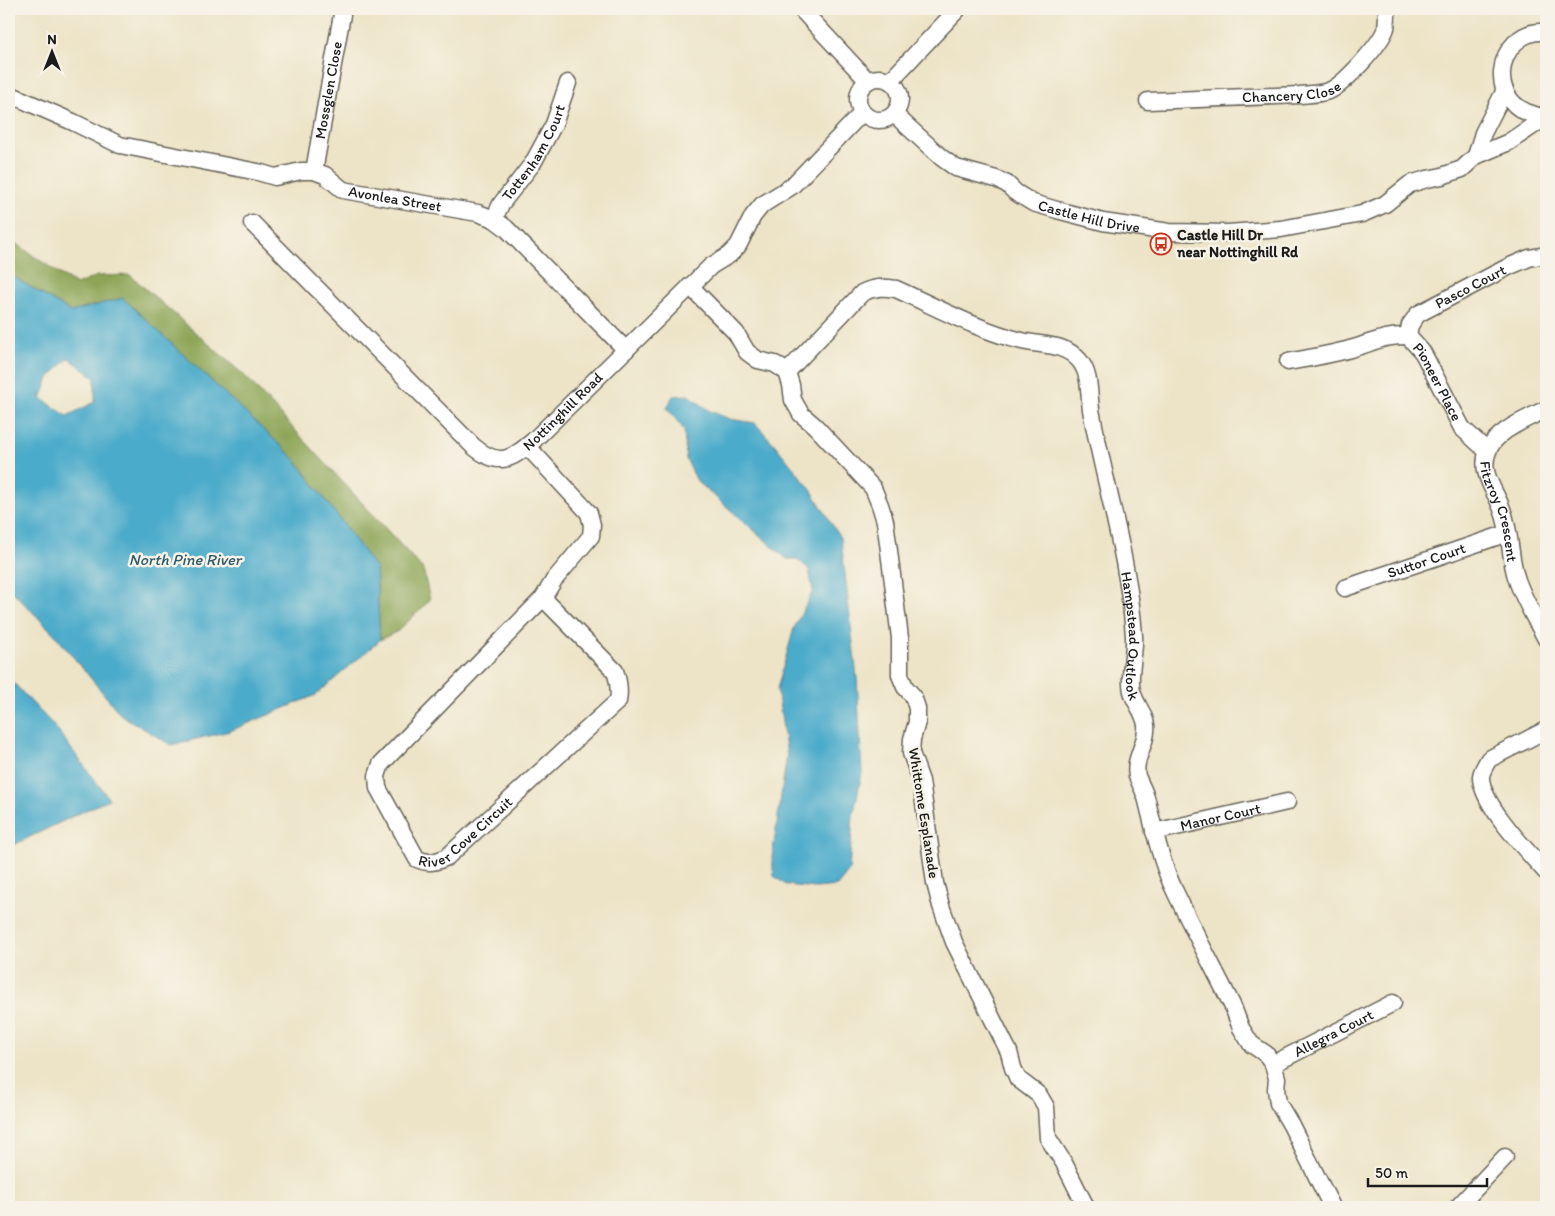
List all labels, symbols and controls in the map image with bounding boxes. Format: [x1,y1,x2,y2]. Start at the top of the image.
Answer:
north arrow [28,28,78,78]
text: N [47,31,57,48]
street label: Mossglen Close [311,40,346,140]
street label: Chancery Close [1242,77,1345,106]
street label: Tottenham Court [498,102,569,204]
street label: Avonlea Street [347,182,443,216]
street label: Castle Hill Drive [1036,196,1141,236]
place label: Castle Hill Dr near Nottinghill Rd [1176,226,1299,262]
bus stop icon: Castle Hill Dr near Nottinghill Rd [1149,232,1173,256]
street label: Pasco Court [1432,260,1509,313]
street label: Pioneer Place [1409,339,1466,424]
street label: Nottinghill Road [519,369,607,455]
street label: Fitzroy Crescent [1476,461,1521,563]
street label: Suttor Court [1385,539,1468,582]
water label: North Pine River [129,550,243,569]
street label: Hampstead Outlook [1117,570,1143,703]
street label: Whittome Esplanade [905,746,943,880]
street label: River Cove Circuit [416,793,516,871]
street label: Manor Court [1178,799,1263,835]
street label: Allegra Court [1291,1005,1377,1061]
scale bar [1368,1156,1486,1188]
text: 50 m [1375,1164,1408,1182]

